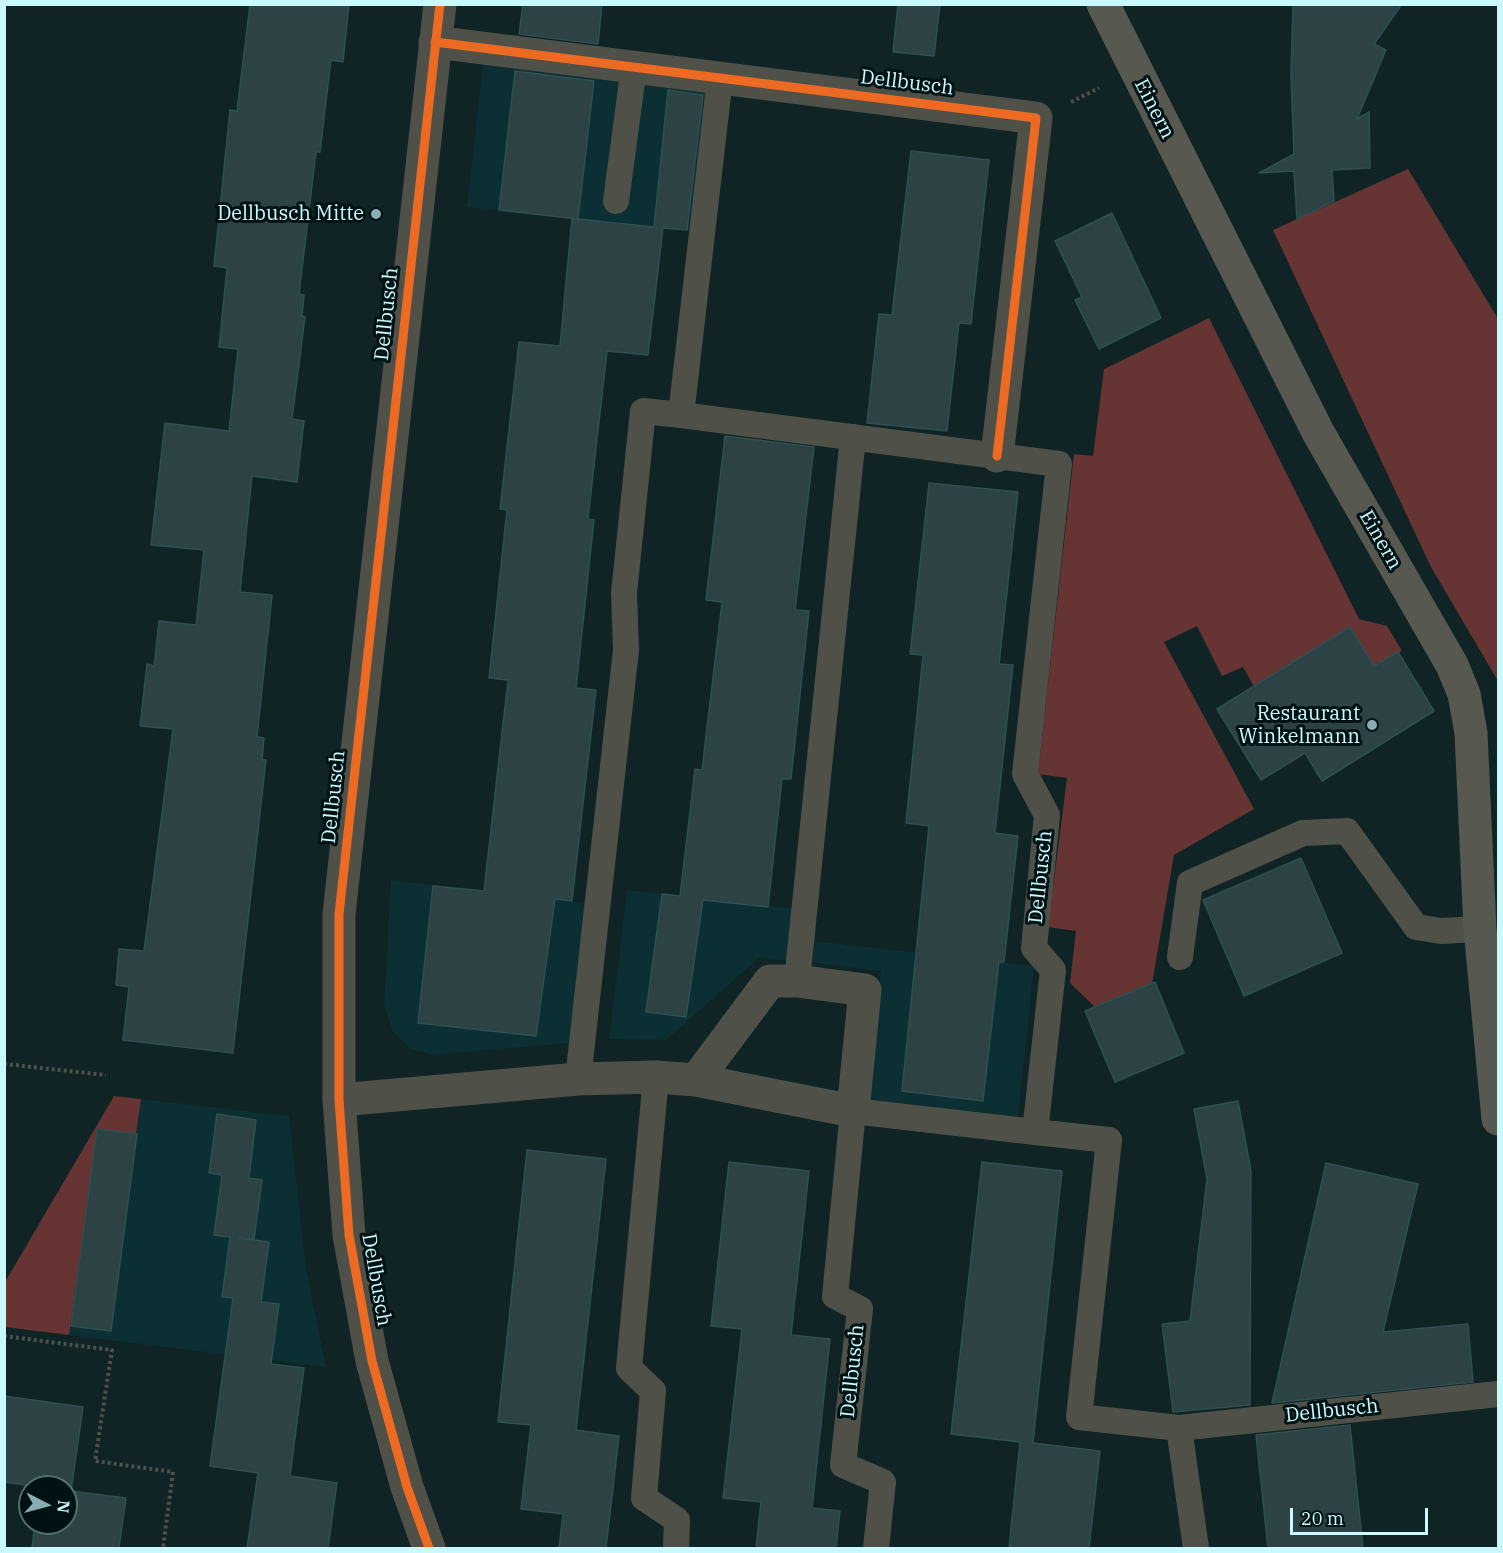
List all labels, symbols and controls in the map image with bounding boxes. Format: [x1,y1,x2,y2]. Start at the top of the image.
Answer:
street label: Dellbusch [859,65,955,101]
street label: Einern [1129,75,1179,143]
place label: Dellbusch Mitte [217,202,364,226]
marker: Dellbusch Mitte [369,207,383,221]
street label: Dellbusch [370,266,404,362]
street label: Einern [1354,506,1406,574]
place label: Restaurant Winkelmann [1238,702,1360,749]
marker: Restaurant Winkelmann [1365,718,1379,732]
street label: Dellbusch [317,749,351,845]
street label: Dellbusch [1024,829,1058,925]
street label: Dellbusch [356,1232,396,1328]
street label: Dellbusch [836,1323,870,1419]
street label: Dellbusch [1284,1394,1380,1428]
north arrow [18,1475,78,1535]
scale bar [1293,1496,1431,1534]
text: N [53,1499,75,1514]
text: 20 m [1301,1507,1344,1530]

